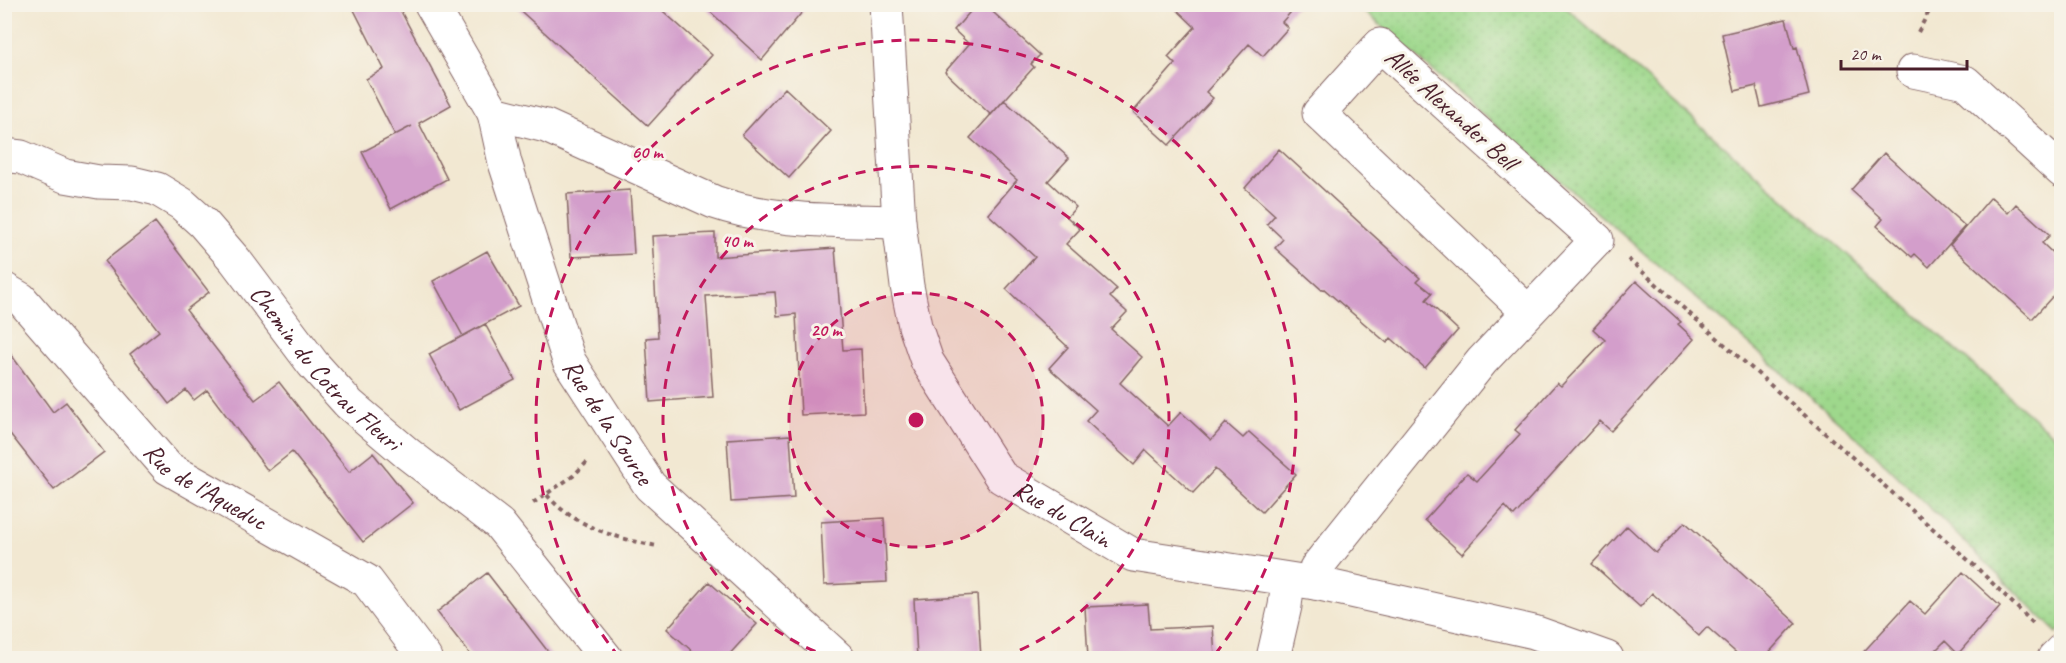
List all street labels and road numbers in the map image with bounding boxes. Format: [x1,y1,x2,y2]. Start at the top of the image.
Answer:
street label: Allée Alexander Bell [1378,41,1528,180]
street label: Chemin du Cotrau Fleuri [243,278,411,460]
street label: Rue de la Source [556,353,663,493]
street label: Rue de l'Aqueduc [137,436,274,538]
street label: Rue du Clain [1008,472,1119,556]

